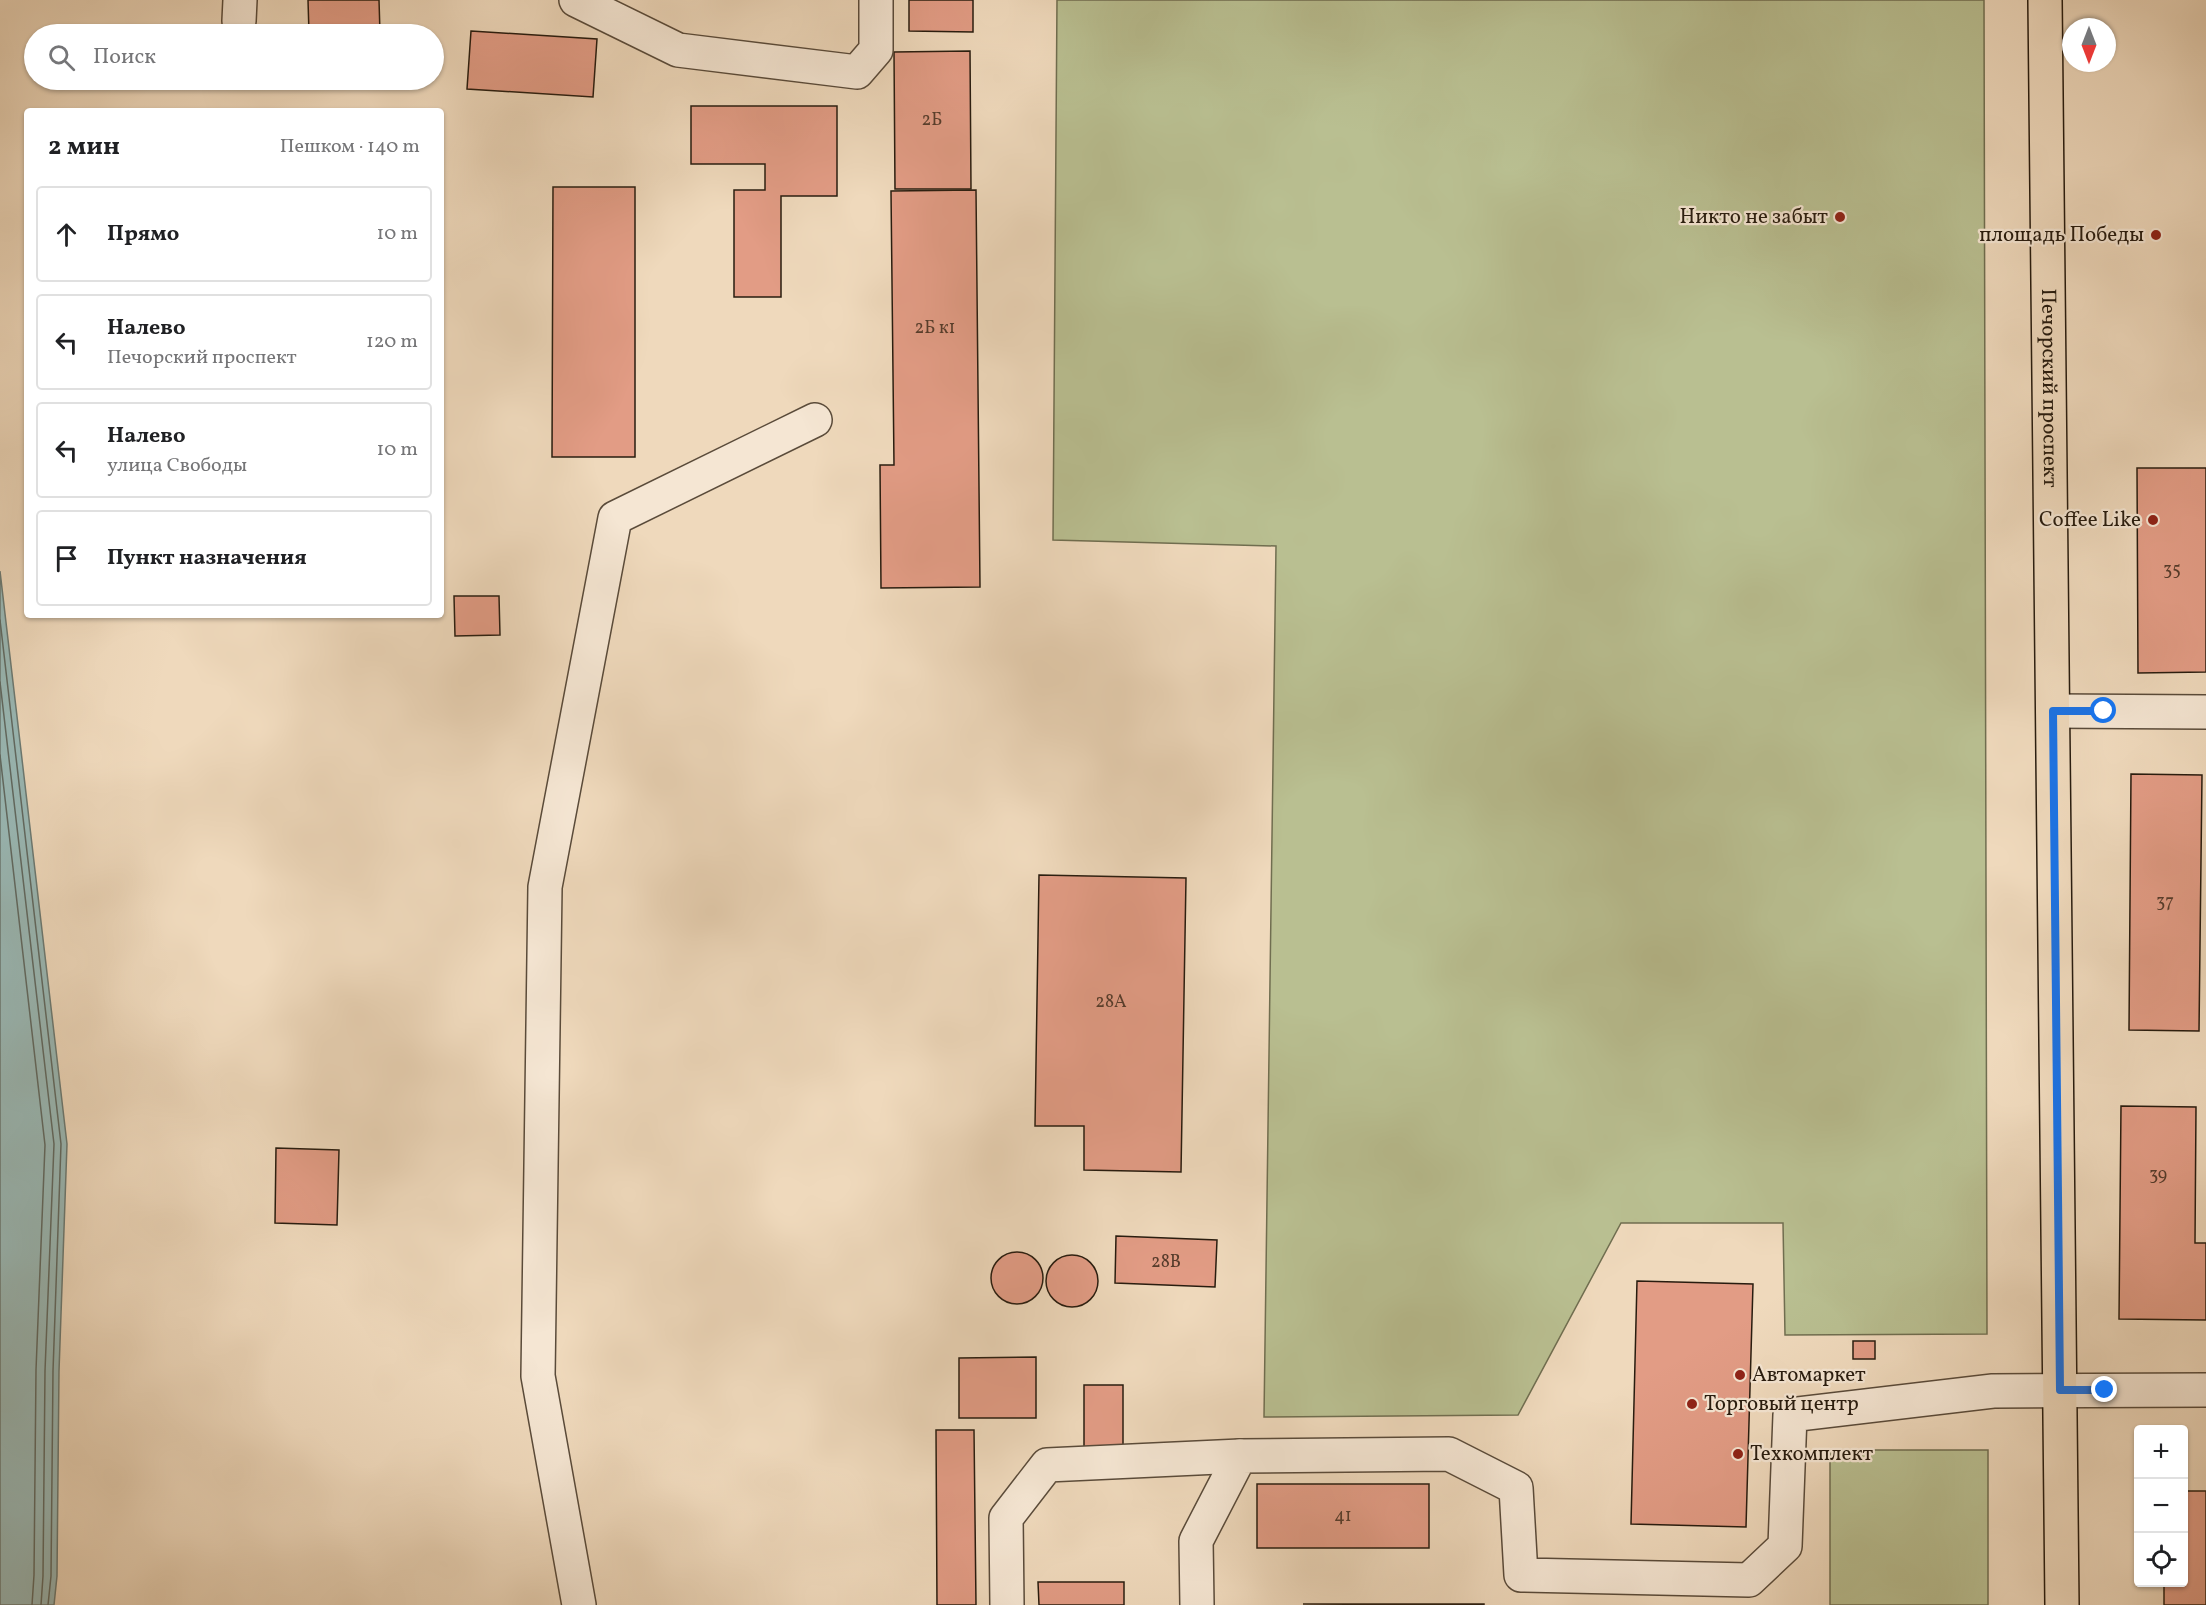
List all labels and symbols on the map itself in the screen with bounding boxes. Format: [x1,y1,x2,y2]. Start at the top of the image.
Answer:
north arrow [2062,18,2116,72]
house number: 2Б [922,108,942,133]
place label: Никто не забыт [1679,203,1828,232]
marker: Никто не забыт [1833,210,1847,224]
place label: площадь Победы [1979,221,2144,250]
marker: площадь Победы [2149,228,2163,242]
street label: Печорский проспект [2034,288,2065,488]
house number: 2Б к1 [915,316,955,341]
place label: Coffee Like [2039,506,2141,535]
marker: Coffee Like [2146,513,2160,527]
house number: 35 [2163,558,2181,583]
route start [2090,697,2116,723]
house number: 37 [2156,890,2174,915]
house number: 28А [1095,990,1127,1015]
house number: 39 [2149,1163,2167,1188]
house number: 28В [1151,1250,1181,1275]
place label: Автомаркет [1752,1361,1866,1390]
marker: Автомаркет [1733,1368,1747,1382]
route end [2091,1376,2117,1402]
place label: Торговый центр [1704,1390,1859,1419]
marker: Торговый центр [1685,1397,1699,1411]
place label: Техкомплект [1750,1440,1874,1469]
marker: Техкомплект [1731,1447,1745,1461]
house number: 41 [1334,1504,1352,1529]

